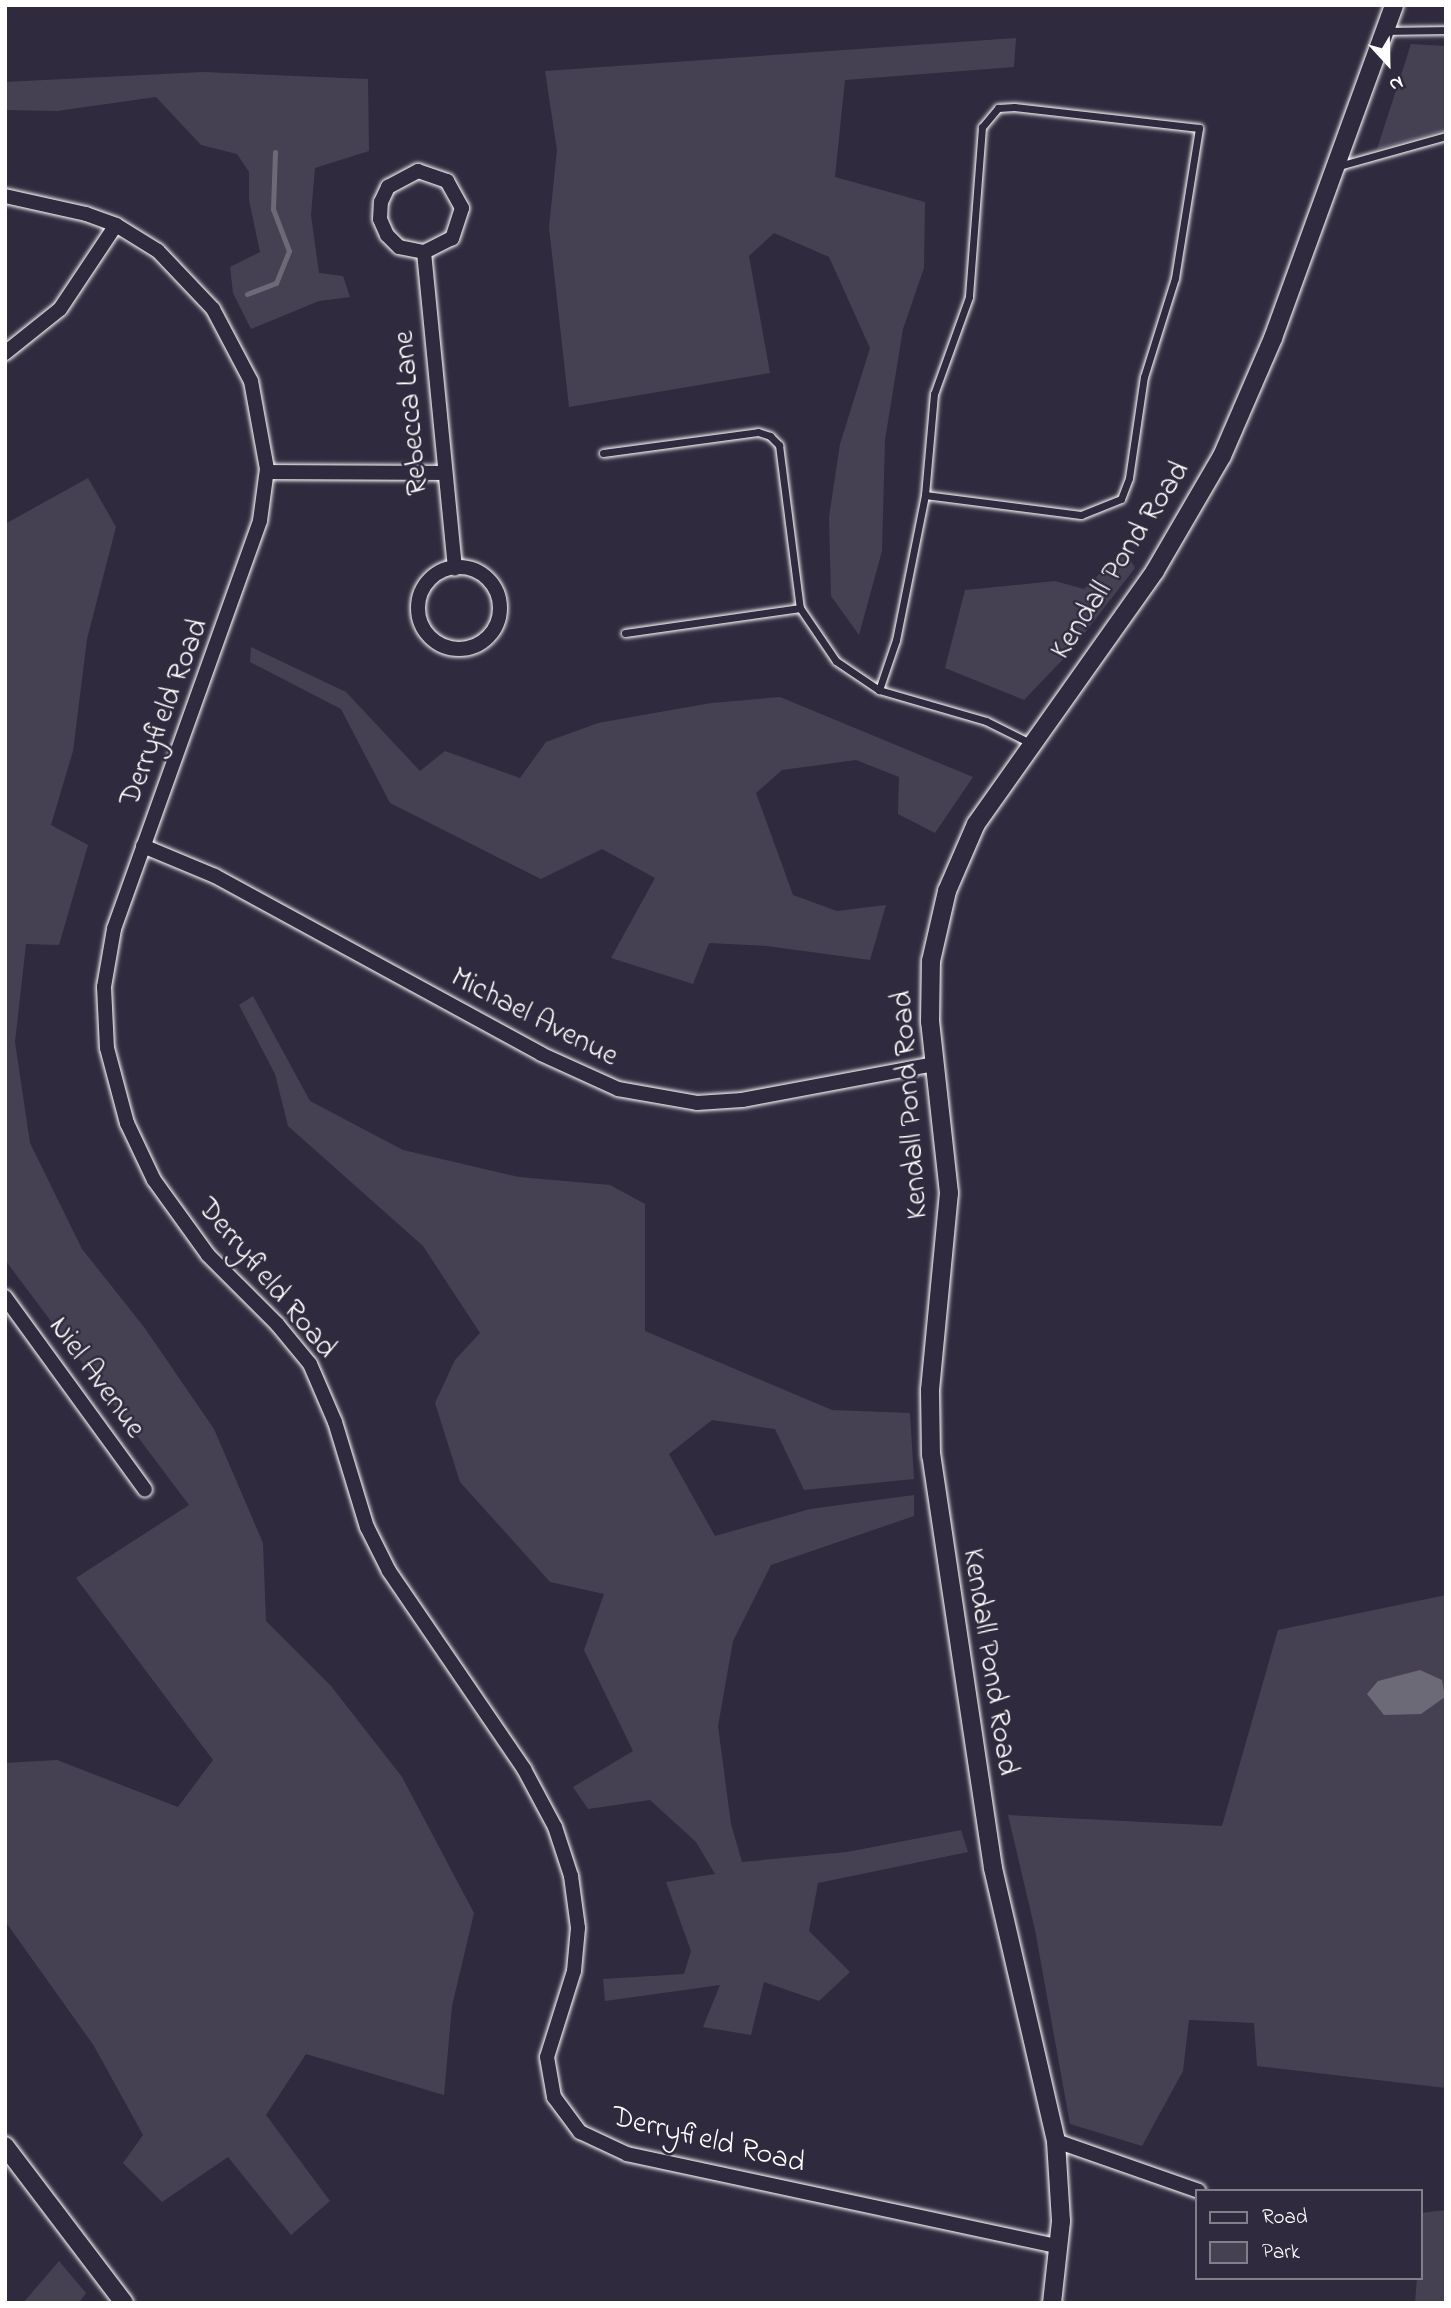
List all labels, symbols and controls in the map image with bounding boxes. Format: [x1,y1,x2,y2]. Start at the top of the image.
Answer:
north arrow [1353,28,1423,98]
text: N [1385,68,1407,98]
street label: Rebecca Lane [387,329,437,497]
street label: Kendall Pond Road [1044,455,1198,667]
street label: Derryfield Road [113,614,217,812]
street label: Michael Avenue [444,960,624,1076]
street label: Kendall Pond Road [885,990,937,1220]
street label: Derryfield Road [189,1192,343,1366]
street label: Niel Avenue [40,1310,152,1446]
street label: Kendall Pond Road [953,1546,1025,1778]
street label: Derryfield Road [608,2100,808,2182]
legend [1196,2189,1423,2280]
text: Road [1262,2203,1308,2233]
text: Park [1262,2238,1300,2268]

